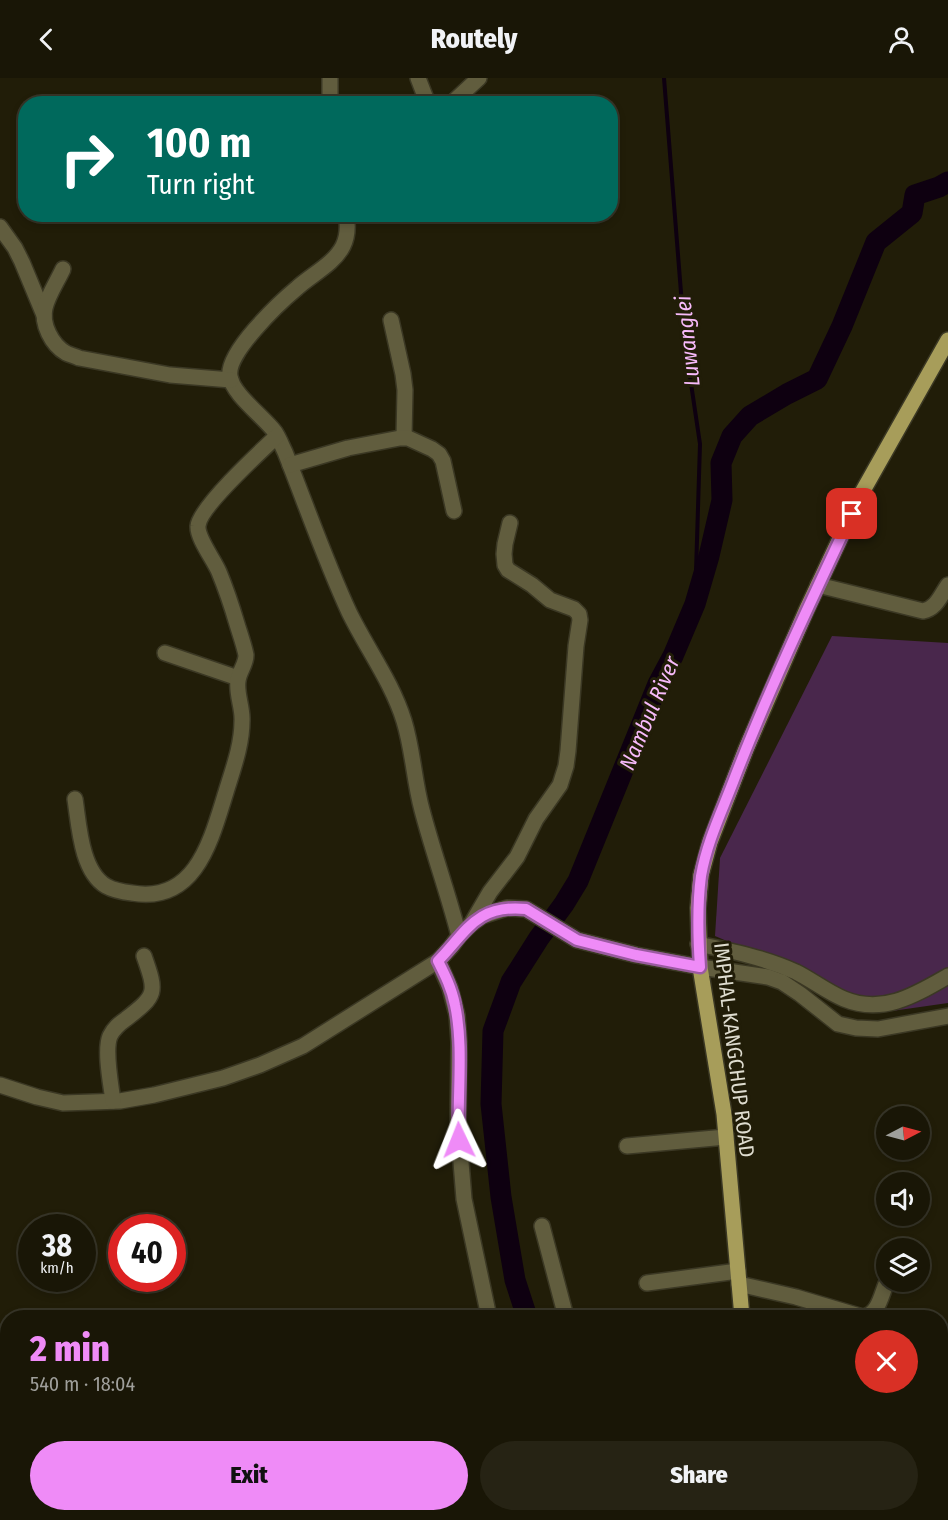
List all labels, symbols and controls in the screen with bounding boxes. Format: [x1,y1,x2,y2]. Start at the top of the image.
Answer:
icon: back [30,23,63,56]
text: Routely [431,23,517,55]
icon: person [885,23,918,56]
text: 100 m [147,118,251,168]
icon: right [48,120,126,198]
text: Turn right [147,169,255,201]
water label: Luwanglei [669,294,706,388]
pin [826,488,877,539]
icon: arrive [835,497,868,530]
water label: Nambul River [613,651,686,774]
street label: IMPHAL-KANGCHUP ROAD [708,941,760,1159]
north arrow [876,1106,930,1160]
map controls [876,1106,930,1292]
position arrow [427,1108,491,1172]
button: sound [876,1172,930,1226]
speed limit sign: 40 [108,1214,186,1292]
text: 38 [42,1228,72,1264]
button: layers [876,1238,930,1292]
text: km/h [40,1259,74,1277]
text: 2 min [30,1327,110,1371]
button: close [855,1330,918,1393]
text: 540 m · 18:04 [30,1372,135,1396]
button: Exit [30,1441,468,1510]
button: Share [480,1441,918,1510]

